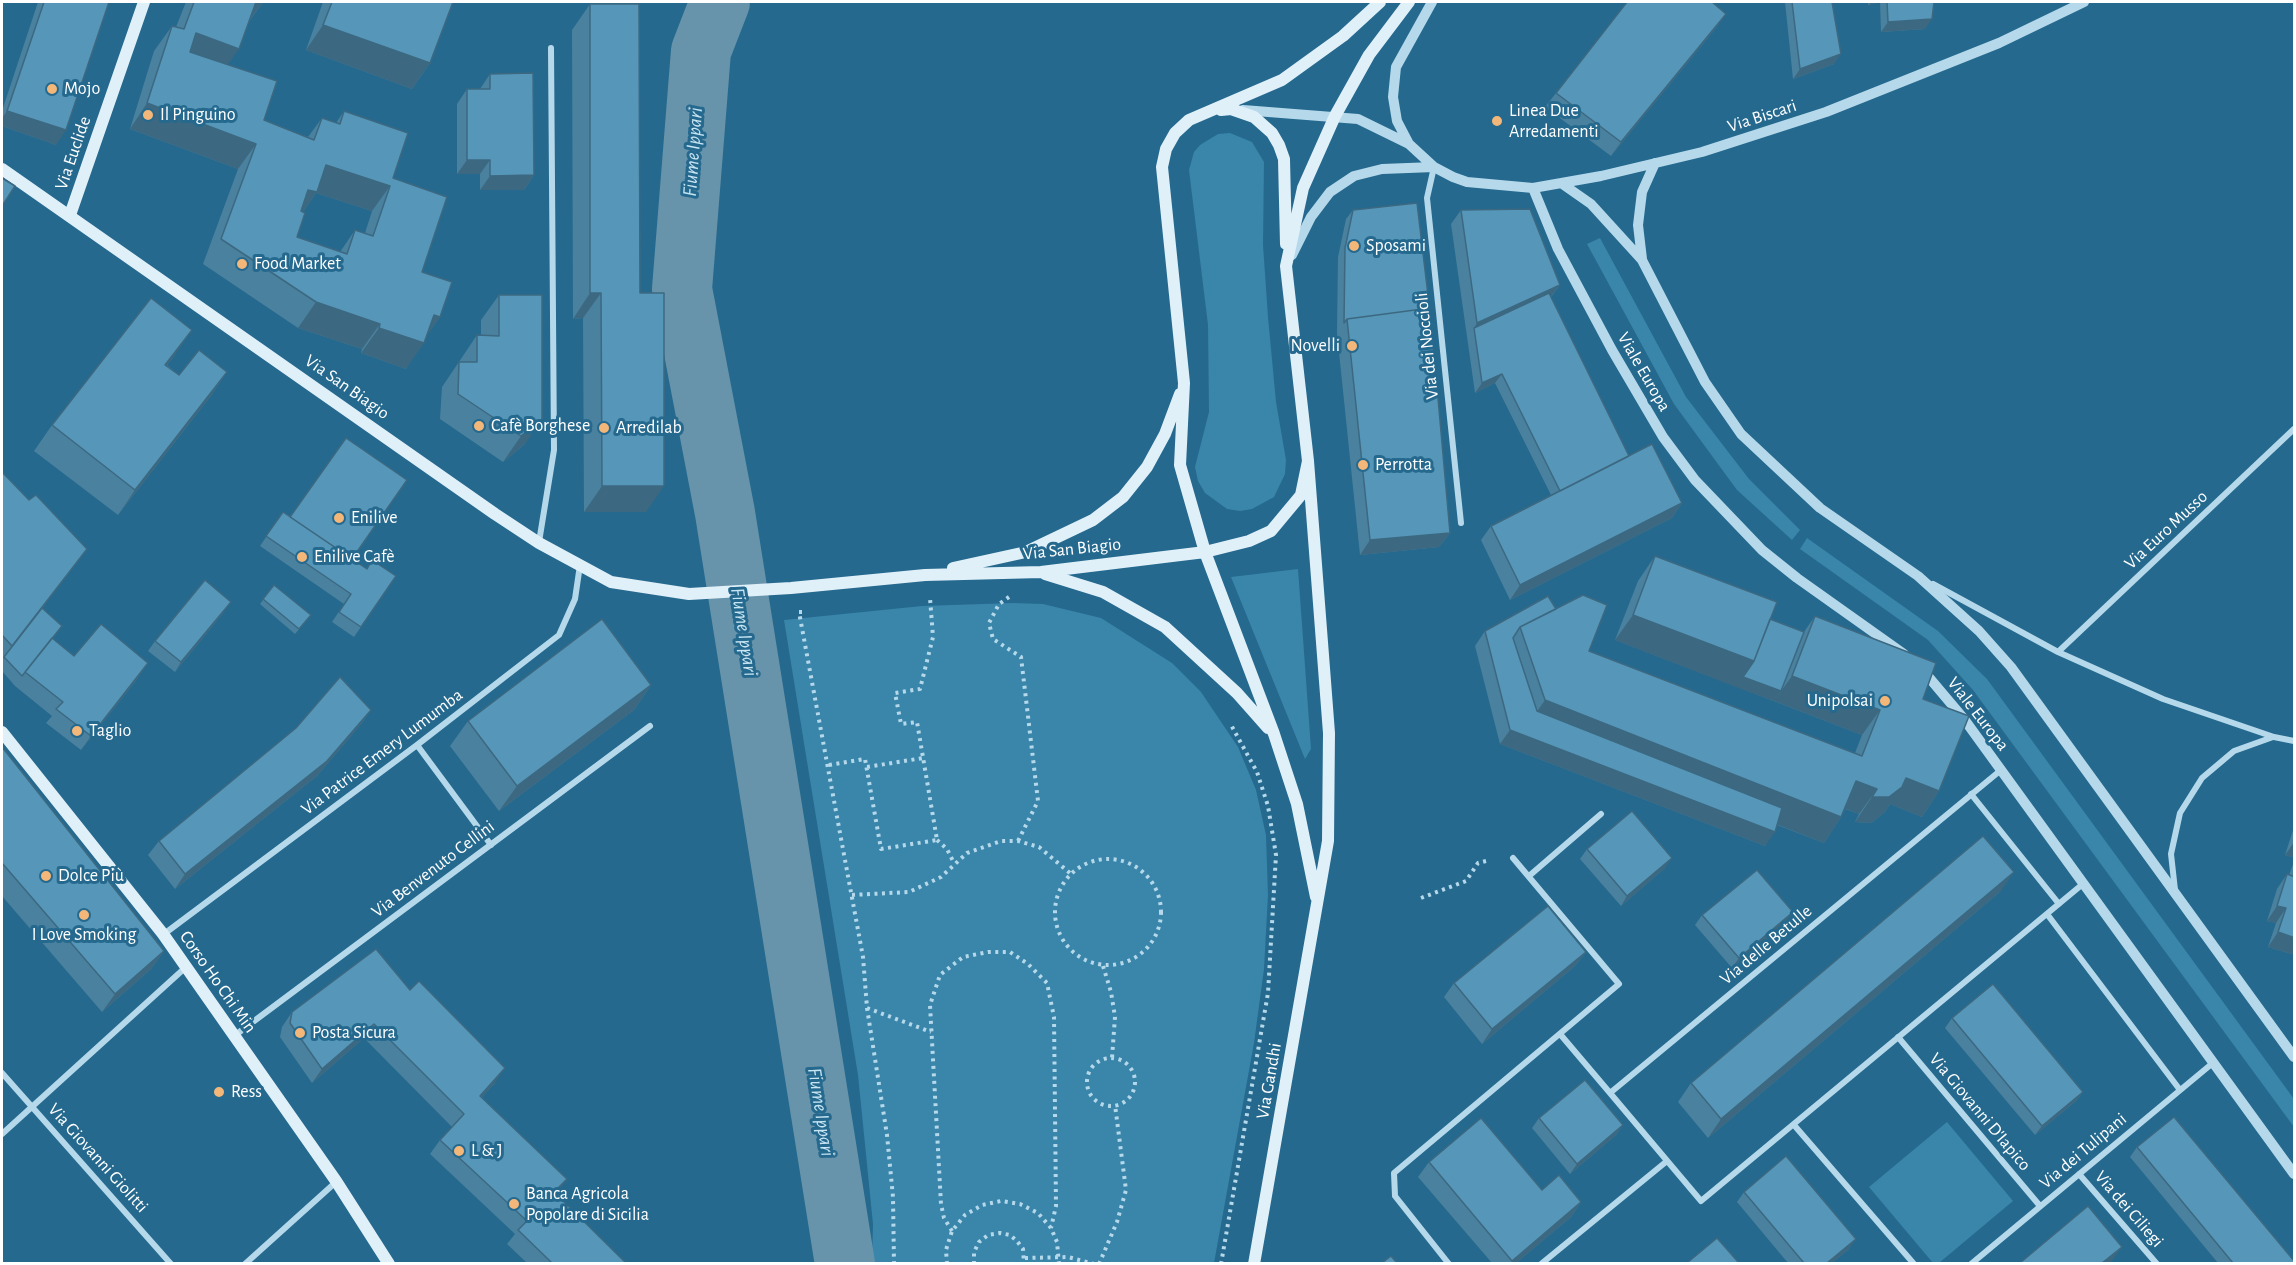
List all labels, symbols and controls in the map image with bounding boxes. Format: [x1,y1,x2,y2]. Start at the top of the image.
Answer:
place label: Mojo [64,78,100,100]
marker: Mojo [45,82,59,96]
street label: Via Biscari [1725,95,1799,137]
place label: Linea Due Arredamenti [1509,100,1599,142]
place label: Il Pinguino [160,104,236,126]
water label: Fiume Ippari [678,107,708,197]
marker: Il Pinguino [141,108,155,122]
street label: Via Euclide [50,113,96,193]
marker: Linea Due Arredamenti [1490,114,1504,128]
place label: Sposami [1366,235,1426,257]
marker: Sposami [1347,239,1361,253]
place label: Food Market [254,253,341,275]
marker: Food Market [235,257,249,271]
street label: Via dei Noccioli [1411,291,1443,401]
street label: Viale Europa [1613,329,1675,415]
place label: Novelli [1291,335,1340,357]
marker: Novelli [1345,339,1359,353]
street label: Via San Biagio [300,350,394,424]
place label: Cafè Borghese [491,415,590,437]
place label: Arredilab [616,417,682,439]
marker: Cafè Borghese [472,419,486,433]
marker: Arredilab [597,421,611,435]
place label: Perrotta [1375,454,1432,476]
marker: Perrotta [1356,458,1370,472]
street label: Via Euro Musso [2120,486,2212,574]
place label: Enilive [351,507,398,529]
marker: Enilive [332,511,346,525]
street label: Via San Biagio [1022,533,1122,565]
place label: Enilive Cafè [314,546,394,568]
marker: Enilive Cafè [295,550,309,564]
water label: Fiume Ippari [725,586,763,678]
street label: Viale Europa [1942,673,2014,755]
street label: Via Patrice Emery Lumumba [297,684,467,820]
place label: Unipolsai [1807,690,1873,712]
marker: Unipolsai [1878,694,1892,708]
place label: Taglio [89,720,131,742]
marker: Taglio [70,724,84,738]
street label: Via Benvenuto Cellini [367,816,499,922]
place label: Dolce Più [58,865,124,887]
marker: Dolce Più [39,869,53,883]
street label: Via delle Betulle [1716,900,1816,990]
marker: I Love Smoking [77,908,91,922]
place label: I Love Smoking [32,924,136,946]
street label: Corso Ho Chi Min [175,927,261,1037]
place label: Posta Sicura [312,1022,396,1044]
marker: Posta Sicura [293,1026,307,1040]
street label: Via Gandhi [1252,1041,1286,1121]
street label: Via Giovanni D'Iapico [1924,1049,2036,1175]
water label: Fiume Ippari [802,1066,840,1158]
place label: Ress [231,1081,262,1103]
marker: Ress [212,1085,226,1099]
street label: Via Giovanni Giolitti [43,1099,153,1217]
street label: Via dei Tulipani [2035,1108,2131,1194]
place label: L & J [471,1140,502,1162]
marker: L & J [452,1144,466,1158]
street label: Via dei Ciliegi [2090,1166,2168,1252]
place label: Banca Agricola Popolare di Sicilia [526,1183,649,1226]
marker: Banca Agricola Popolare di Sicilia [507,1197,521,1211]

